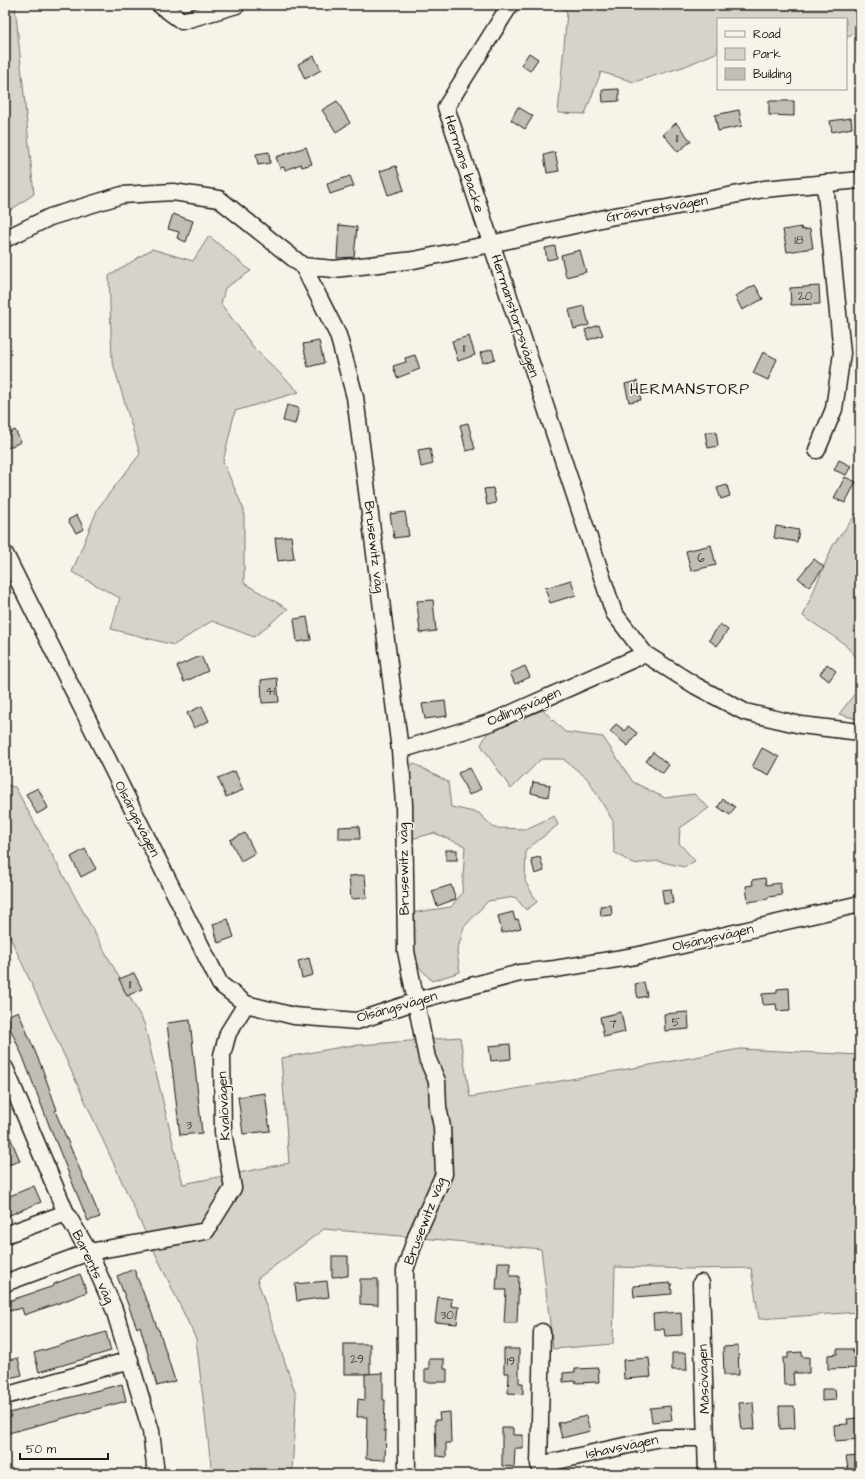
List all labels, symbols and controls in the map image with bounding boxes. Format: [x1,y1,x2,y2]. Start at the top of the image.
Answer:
legend [717,18,847,90]
text: Road [753,26,781,43]
text: Park [753,46,781,63]
text: Building [753,66,791,84]
street label: Hermans backe [439,113,489,216]
house number: 11 [675,130,679,147]
street label: Gräsvretsvägen [605,190,709,228]
house number: 18 [794,232,804,249]
street label: Hermanstorpsvägen [486,252,544,380]
house number: 20 [798,288,813,305]
house number: 11 [462,340,466,357]
district label: HERMANSTORP [630,379,750,400]
street label: Brusewitz väg [358,500,390,594]
house number: 6 [697,550,705,567]
street label: Odlingsvägen [484,682,564,732]
house number: 41 [265,683,275,700]
street label: Olsängsvägen [109,777,165,861]
street label: Brusewitz väg [393,823,415,915]
street label: Olsängsvägen [670,919,756,957]
house number: 11 [128,976,132,993]
street label: Olsängsvägen [354,986,440,1028]
house number: 5 [672,1014,681,1031]
house number: 7 [609,1016,617,1033]
street label: Kvalövägen [212,1071,236,1141]
house number: 3 [186,1117,192,1134]
street label: Brusewitz väg [399,1174,451,1268]
street label: Barents väg [67,1227,119,1307]
house number: 30 [440,1307,454,1324]
street label: Måsövägen [693,1344,715,1414]
house number: 29 [350,1351,364,1368]
house number: 19 [507,1353,515,1370]
street label: Ishavsvägen [584,1430,660,1464]
scale bar [20,1435,108,1461]
text: 50 m [26,1441,57,1458]

